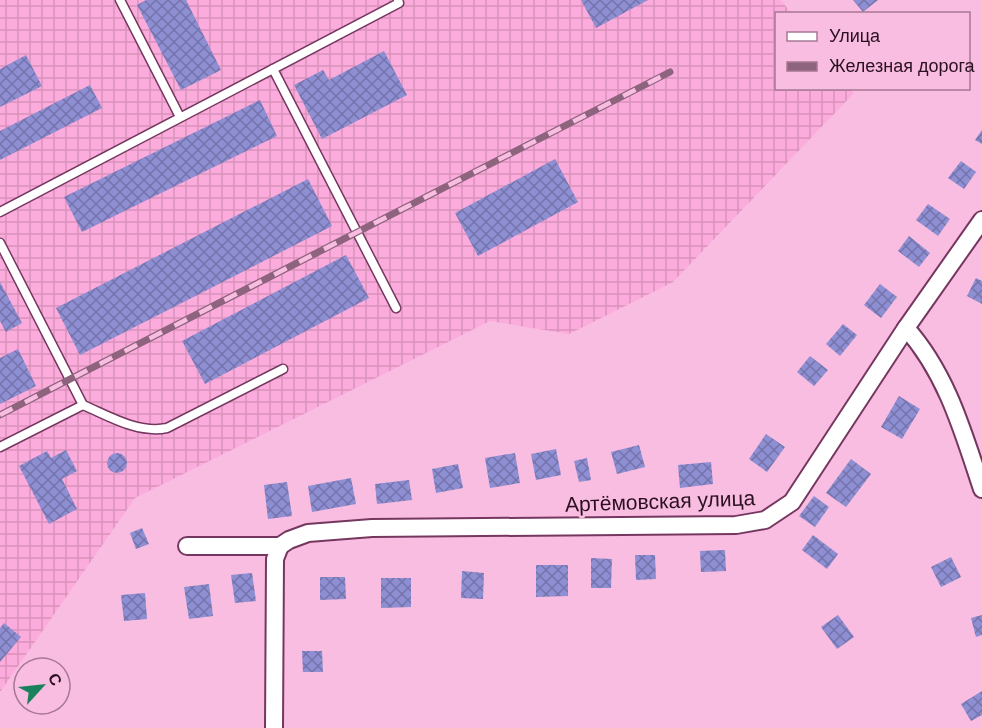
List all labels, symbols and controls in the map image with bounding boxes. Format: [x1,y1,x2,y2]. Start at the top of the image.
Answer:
legend [775,12,970,90]
text: Улица [829,26,881,46]
text: Железная дорога [829,56,976,76]
street label: Артёмовская улица [564,486,756,516]
north arrow [12,656,72,716]
text: С [45,670,65,689]

